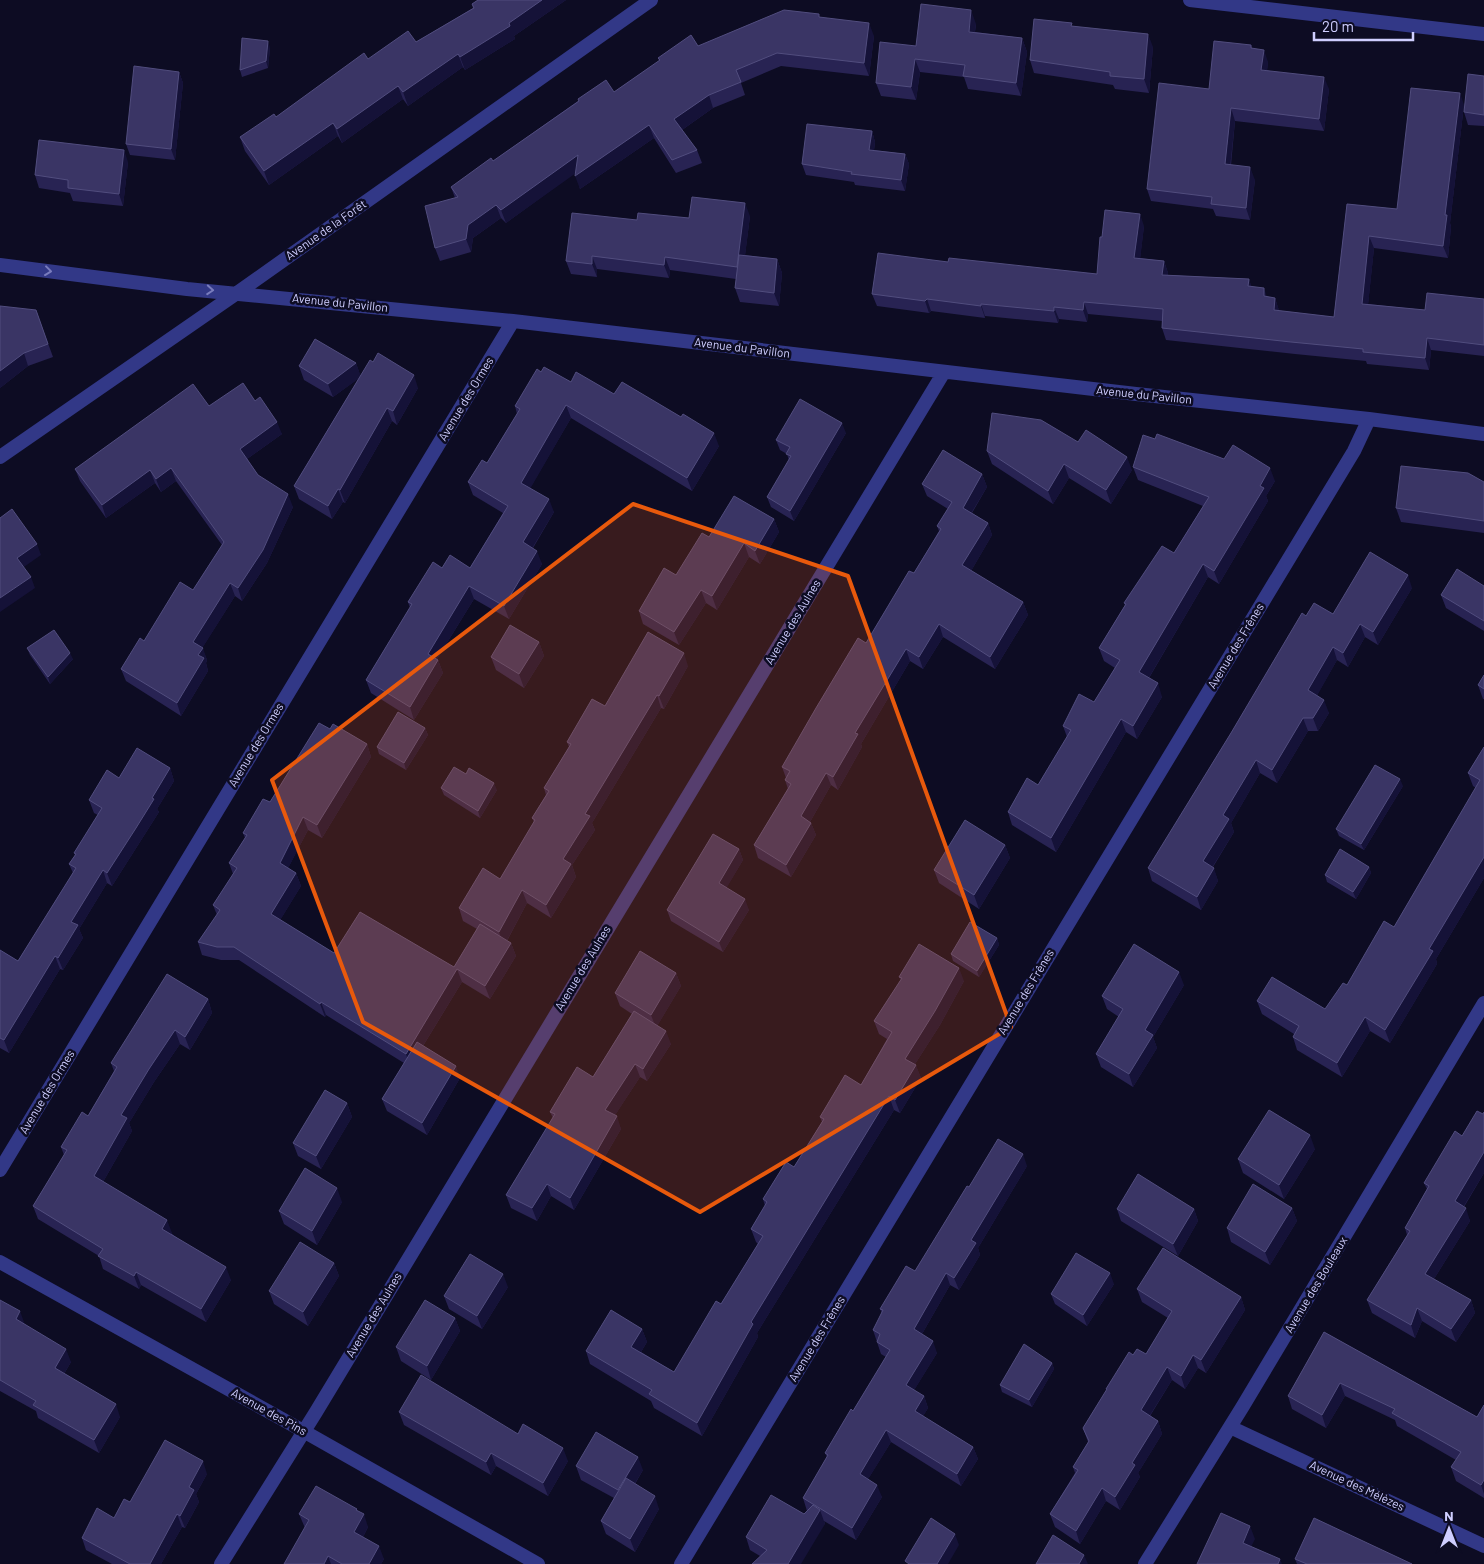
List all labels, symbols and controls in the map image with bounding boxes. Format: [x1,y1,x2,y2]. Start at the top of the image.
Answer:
scale bar [1314,10,1413,42]
text: 20 m [1322,17,1354,35]
street label: Avenue de la Forêt [282,196,368,262]
one-way arrow [45,265,53,276]
one-way arrow [206,285,214,296]
street label: Avenue du Pavillon [291,290,389,314]
street label: Avenue du Pavillon [693,334,791,360]
street label: Avenue des Ormes [435,354,496,443]
street label: Avenue du Pavillon [1095,382,1193,406]
street label: Avenue des Aulnes [761,576,823,666]
street label: Avenue des Frênes [1204,600,1266,691]
street label: Avenue des Ormes [225,700,286,789]
street label: Avenue des Aulnes [551,922,613,1012]
street label: Avenue des Frênes [994,946,1056,1037]
street label: Avenue des Ormes [16,1047,77,1136]
street label: Avenue des Bouleaux [1281,1234,1349,1335]
street label: Avenue des Aulnes [342,1269,404,1359]
street label: Avenue des Frênes [785,1293,847,1384]
street label: Avenue des Pins [229,1385,310,1438]
street label: Avenue des Mélèzes [1308,1457,1407,1513]
north arrow [1424,1504,1474,1554]
text: N [1444,1507,1454,1524]

